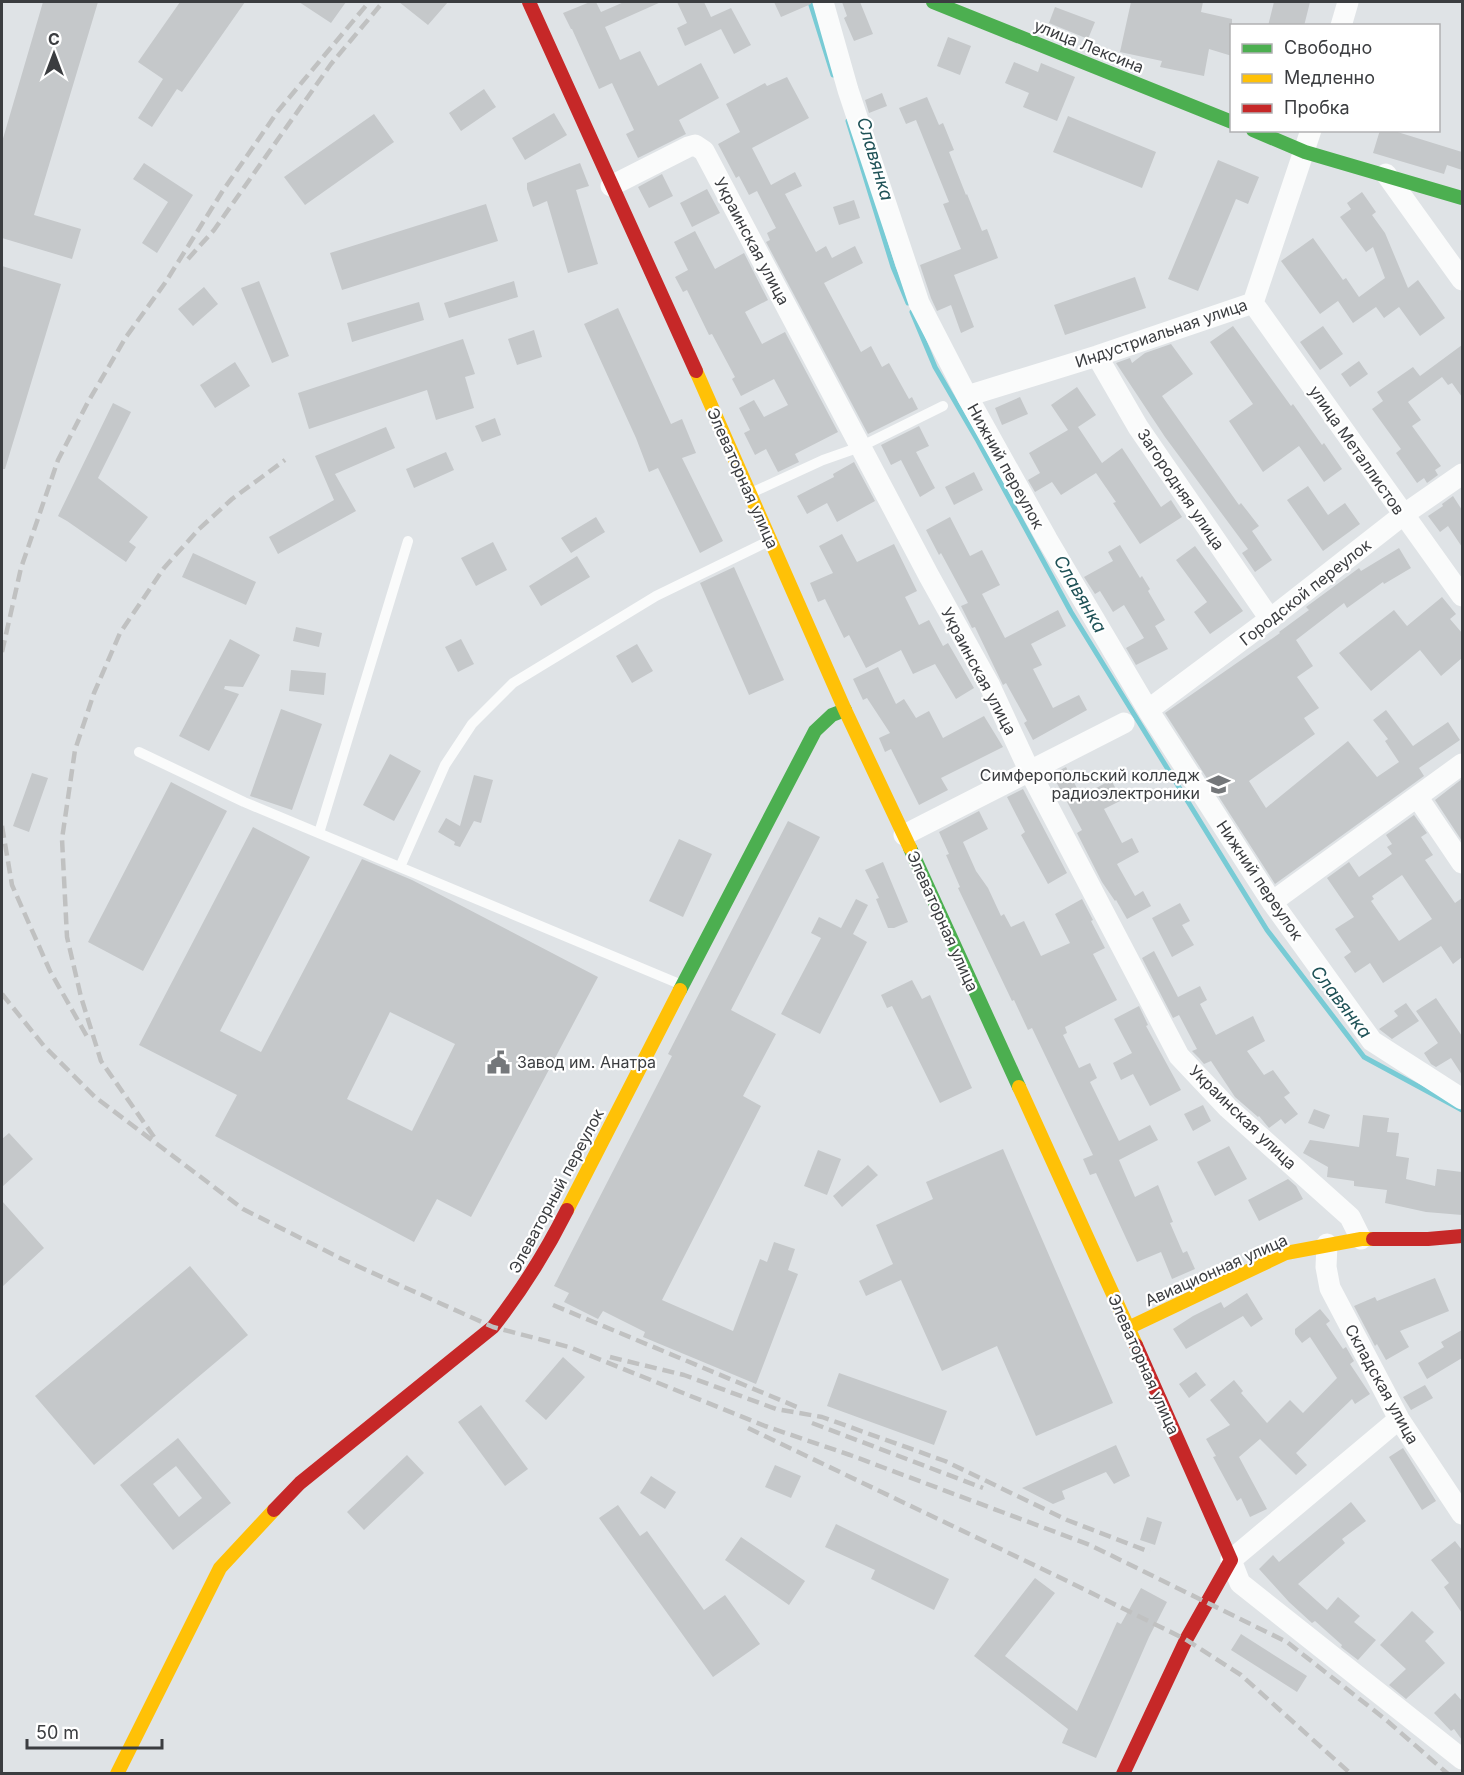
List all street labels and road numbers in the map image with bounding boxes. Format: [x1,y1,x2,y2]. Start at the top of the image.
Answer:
street label: улица Лексина [1031,15,1147,77]
street label: Украинская улица [710,174,794,308]
street label: Индустриальная улица [1072,294,1250,372]
street label: улица Металлистов [1305,382,1409,518]
street label: Нижний переулок [963,400,1049,533]
street label: Элеваторная улица [703,404,783,552]
street label: Загородняя улица [1133,425,1229,553]
street label: Городской переулок [1235,534,1375,650]
street label: Украинская улица [937,604,1021,738]
street label: Нижний переулок [1212,816,1308,944]
street label: Элеваторная улица [903,847,983,995]
street label: Украинская улица [1185,1061,1301,1173]
street label: Элеваторный переулок [504,1105,608,1277]
street label: Авиационная улица [1142,1230,1290,1310]
street label: Элеваторная улица [1104,1290,1184,1438]
street label: Складская улица [1341,1320,1423,1448]

